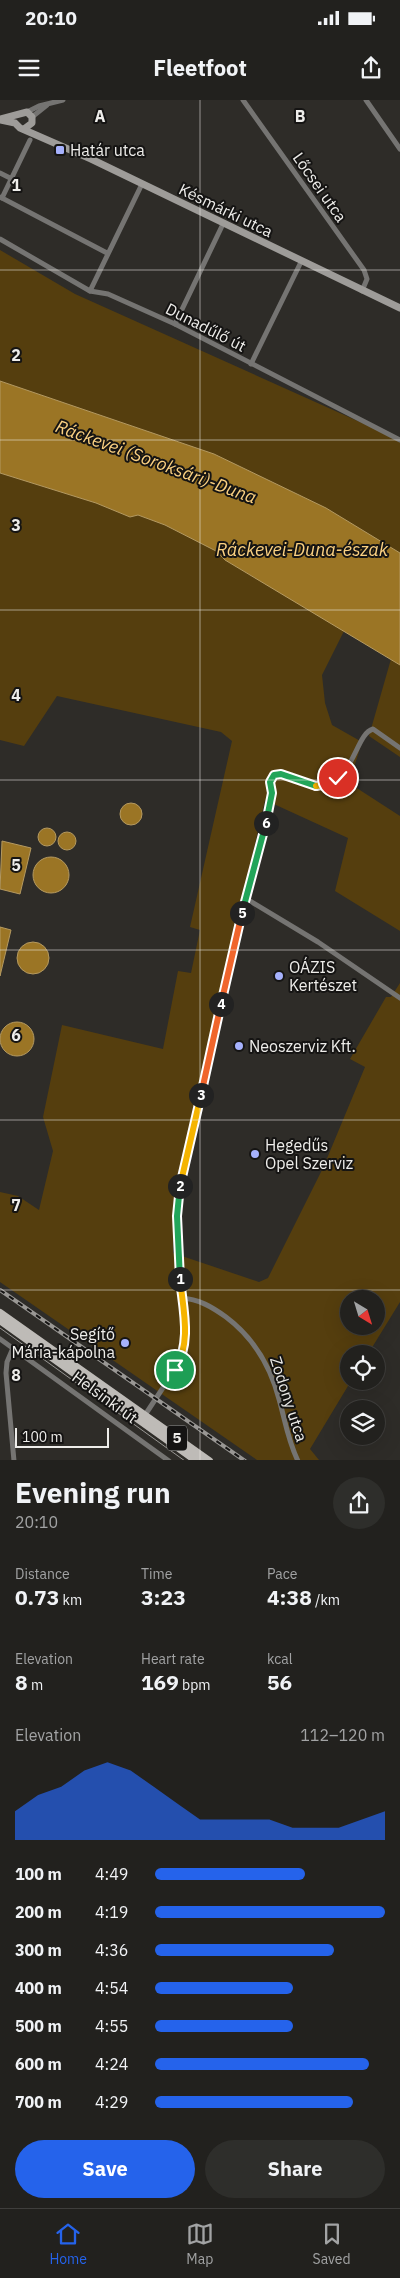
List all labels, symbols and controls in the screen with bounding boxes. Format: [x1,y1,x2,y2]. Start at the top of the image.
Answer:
text: 20:10 [25,6,77,30]
text: Fleetfoot [153,53,247,82]
icon: menu [15,54,43,82]
icon: share [357,54,385,82]
text: A [95,106,106,126]
text: B [295,106,306,126]
place label: Határ utca [70,140,145,160]
marker: Határ utca [54,144,66,156]
street label: Lőcsei utca [289,148,352,226]
text: 1 [11,175,21,195]
street label: Késmárki utca [176,179,277,242]
street label: Dunadűlő út [162,298,250,356]
text: 2 [11,345,21,365]
water label: Ráckevei (Soroksári)-Duna [52,414,260,509]
text: 3 [11,515,21,535]
water label: Ráckevei-Duna-észak [216,538,389,561]
text: 4 [11,685,21,705]
pin [317,757,359,799]
icon: check [324,764,352,792]
pin: 6 [254,810,278,836]
text: 6 [262,814,271,832]
text: 5 [11,855,21,875]
pin: 5 [230,900,254,926]
text: 5 [238,904,247,922]
place label: OÁZIS Kertészet [289,956,357,995]
marker: OÁZIS Kertészet [273,970,285,982]
pin: 4 [208,992,234,1016]
text: 4 [217,995,226,1013]
text: 6 [11,1025,21,1045]
place label: Neoszerviz Kft. [249,1036,356,1056]
marker: Neoszerviz Kft. [233,1040,245,1052]
pin: 3 [188,1082,214,1108]
text: 3 [197,1086,206,1104]
place label: Hegedűs Opel Szerviz [265,1135,353,1173]
marker: Hegedűs Opel Szerviz [249,1148,261,1160]
pin: 2 [168,1174,192,1198]
text: 2 [176,1177,185,1195]
text: 7 [11,1195,21,1215]
pin: 1 [168,1266,192,1292]
text: 1 [176,1270,185,1288]
north arrow [340,1290,385,1335]
map controls [340,1290,385,1445]
place label: Segítő Mária-kápolna [12,1324,115,1362]
marker: Segítő Mária-kápolna [119,1337,131,1349]
button: locate [340,1345,385,1390]
pin [154,1349,196,1391]
street label: Zodony utca [266,1354,312,1445]
icon: arrive [161,1356,189,1384]
text: 8 [11,1365,21,1385]
street label: Helsinki út [68,1367,142,1427]
button: layers [340,1400,385,1445]
scale bar [15,1426,109,1449]
road number: 5 [167,1426,187,1450]
text: 100 m [22,1428,63,1446]
text: Evening run [15,1474,171,1511]
button: share [333,1477,385,1529]
text: 20:10 [15,1512,58,1532]
text: Distance [15,1565,70,1583]
text: Time [141,1565,172,1583]
text: Pace [267,1565,297,1583]
text: 0.73 [15,1583,59,1611]
text: 3:23 [141,1583,186,1611]
text: 4:38 [267,1583,312,1611]
text: km [59,1591,82,1609]
text: /km [312,1591,340,1609]
text: Elevation [15,1650,73,1668]
text: Heart rate [141,1650,205,1668]
text: kcal [267,1650,292,1668]
text: 8 [15,1668,28,1696]
text: 169 [141,1668,179,1696]
text: 56 [267,1668,292,1696]
text: m [28,1676,43,1694]
text: bpm [179,1676,211,1694]
text: Elevation [15,1725,81,1745]
text: 112–120 m [300,1725,385,1745]
text: 100 m [15,1864,62,1884]
text: 4:49 [95,1864,128,1884]
text: 200 m [15,1902,62,1922]
text: 4:19 [95,1902,128,1922]
text: 300 m [15,1940,62,1960]
text: 4:36 [95,1940,128,1960]
text: 400 m [15,1978,62,1998]
text: 4:54 [95,1978,128,1998]
text: 500 m [15,2016,62,2036]
text: 4:55 [95,2016,128,2036]
text: 600 m [15,2054,62,2074]
text: 4:24 [95,2054,128,2074]
text: 700 m [15,2092,62,2112]
text: 4:29 [95,2092,128,2112]
button: Save [15,2140,195,2198]
button: Share [205,2140,385,2198]
tab: Home [49,2220,87,2268]
tab: Map [186,2220,214,2268]
tab: Saved [313,2220,351,2268]

